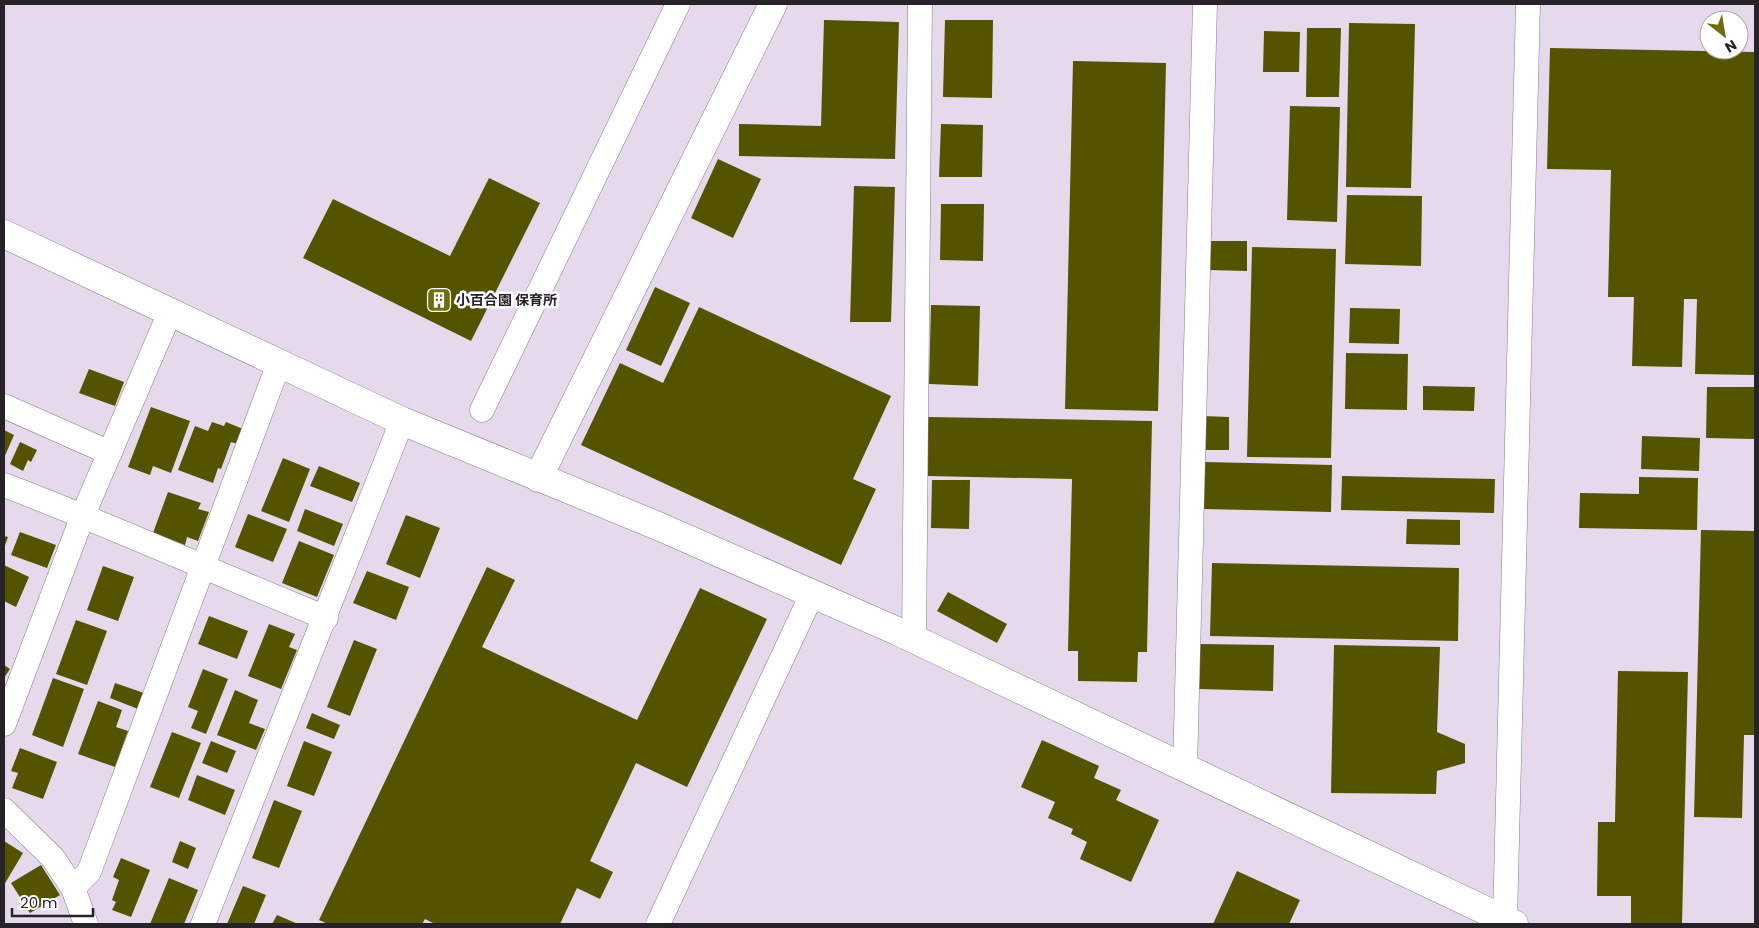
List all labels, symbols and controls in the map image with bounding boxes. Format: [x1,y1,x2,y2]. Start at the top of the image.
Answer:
north arrow [1699,10,1749,60]
text: N [1721,35,1740,57]
building icon: 小百合園 保育所 [426,287,452,313]
place label: 小百合園 保育所 [456,290,557,310]
scale bar [12,886,94,918]
text: 20 m [20,892,58,913]

